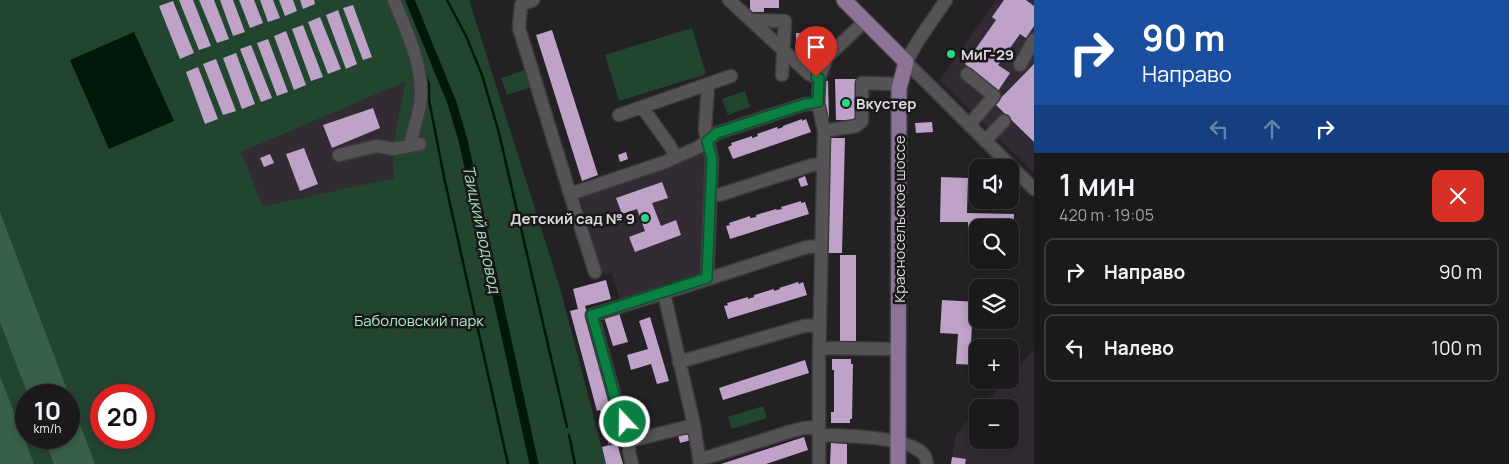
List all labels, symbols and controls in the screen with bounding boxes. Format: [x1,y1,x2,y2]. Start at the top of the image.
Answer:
text: 90 m [1142,14,1225,62]
icon: right [1059,20,1124,85]
pin [795,26,837,77]
icon: arrive [802,33,830,61]
place label: МиГ-29 [961,44,1014,65]
marker: МиГ-29 [945,48,957,60]
text: Направо [1142,59,1232,89]
place label: Вкустер [856,93,916,114]
marker: Вкустер [840,97,852,109]
icon: left [1205,115,1233,143]
icon: ahead [1258,115,1286,143]
icon: right [1311,115,1339,143]
street label: Красносельское шоссе [889,135,910,303]
map controls [969,159,1019,449]
button: sound [969,159,1019,209]
water label: Таицкий водовод [458,163,507,296]
text: 1 мин [1059,164,1135,205]
button: close [1432,170,1484,222]
text: 420 m · 19:05 [1059,204,1154,226]
place label: Детский сад № 9 [510,208,635,229]
marker: Детский сад № 9 [639,212,651,224]
button: search [969,219,1019,269]
icon: right [1061,258,1089,286]
text: Направо [1104,259,1185,285]
text: 90 m [1439,259,1482,285]
button: layers [969,279,1019,329]
park label: Баболовский парк [354,310,484,331]
icon: left [1061,334,1089,362]
text: Налево [1104,335,1174,361]
text: 100 m [1431,335,1482,361]
button: + [969,339,1019,389]
speed limit sign: 20 [90,384,155,449]
text: 10 [34,393,61,428]
position arrow [598,395,650,447]
button: − [969,399,1019,449]
text: km/h [34,420,61,437]

